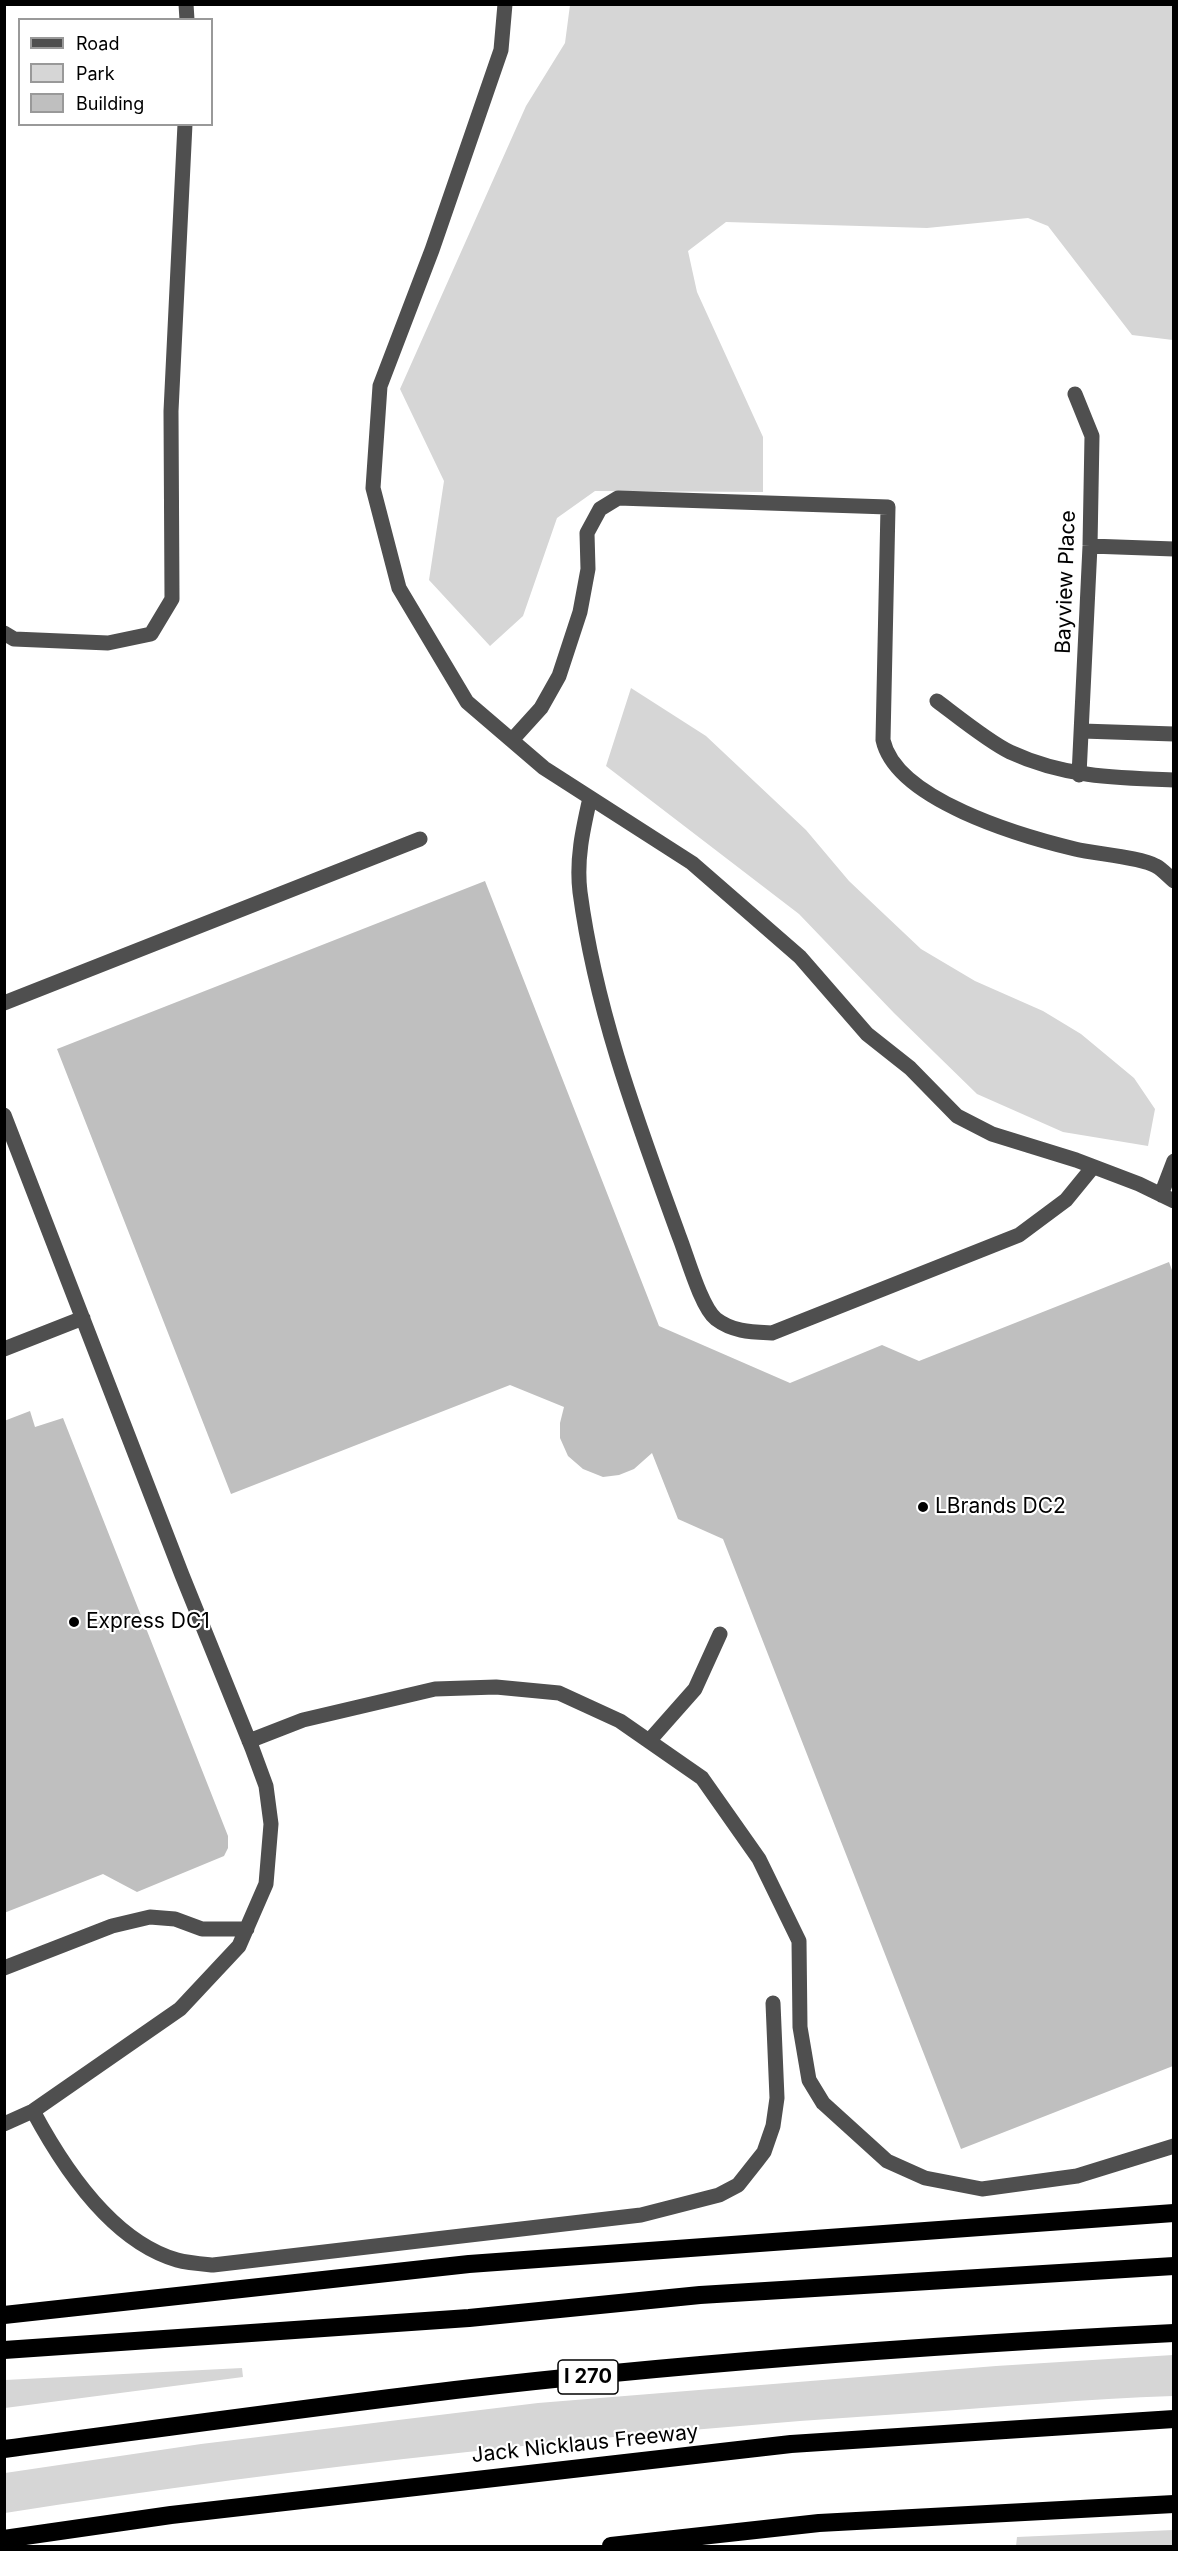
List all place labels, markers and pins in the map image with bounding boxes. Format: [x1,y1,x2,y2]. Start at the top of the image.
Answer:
place label: LBrands DC2 [935,1494,1066,1520]
marker: LBrands DC2 [916,1500,930,1514]
place label: Express DC1 [86,1609,210,1635]
marker: Express DC1 [67,1615,81,1629]

